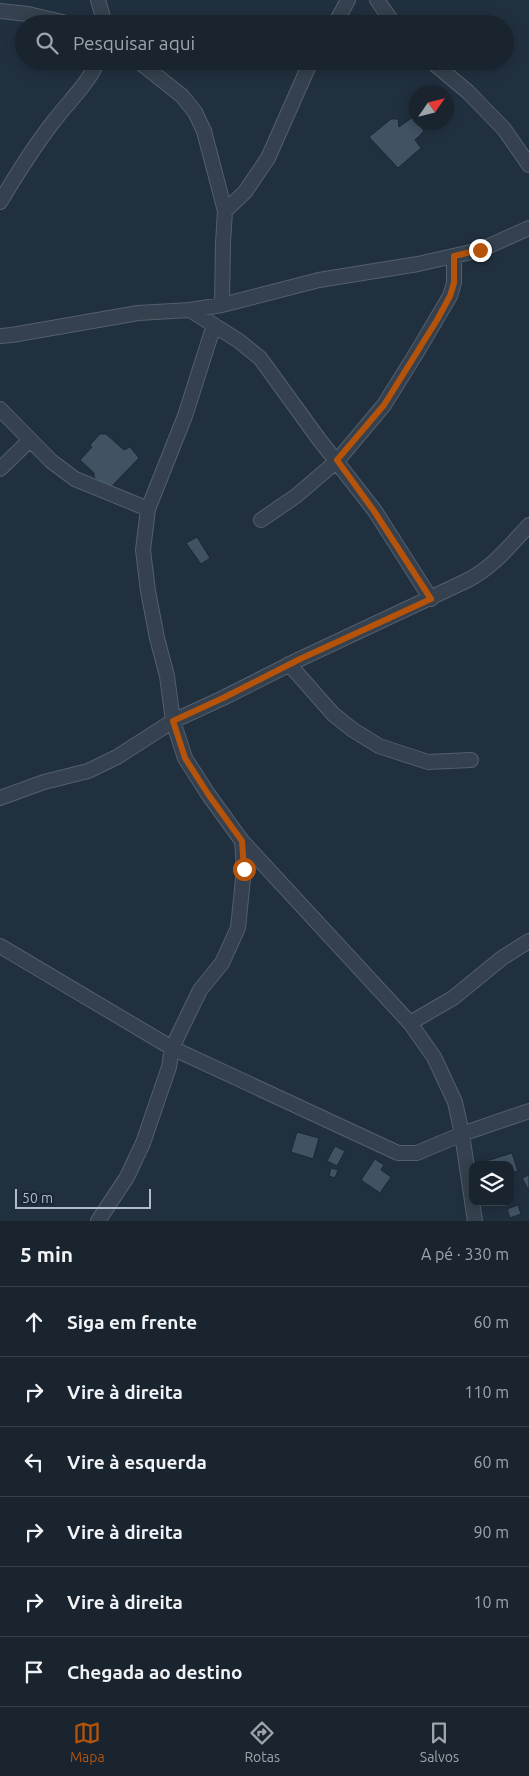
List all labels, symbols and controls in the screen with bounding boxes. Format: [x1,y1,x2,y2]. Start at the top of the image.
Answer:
search box [15,15,514,70]
icon: search [33,29,61,57]
text: Pesquisar aqui [73,32,195,54]
north arrow [409,85,454,130]
route end [469,239,492,262]
route start [233,858,256,881]
map controls [469,1161,514,1206]
button: layers [469,1161,514,1206]
scale bar [15,1186,151,1209]
text: 50 m [22,1190,53,1206]
text: 5 min [20,1242,73,1266]
text: A pé · 330 m [421,1245,509,1263]
icon: ahead [20,1308,48,1336]
text: Siga em frente [67,1311,197,1333]
text: 60 m [473,1313,509,1331]
icon: right [20,1378,48,1406]
text: Vire à direita [67,1381,183,1403]
text: 110 m [464,1383,509,1401]
icon: left [20,1448,48,1476]
text: Vire à esquerda [67,1451,207,1473]
text: 60 m [473,1453,509,1471]
icon: right [20,1518,48,1546]
text: Vire à direita [67,1521,183,1543]
text: 90 m [473,1523,509,1541]
icon: right [20,1588,48,1616]
text: Vire à direita [67,1591,183,1613]
text: 10 m [473,1593,509,1611]
icon: arrive [20,1658,48,1686]
text: Chegada ao destino [67,1661,243,1683]
tab: Mapa [70,1719,105,1765]
tab: Rotas [244,1719,280,1765]
tab: Salvos [420,1719,459,1765]

